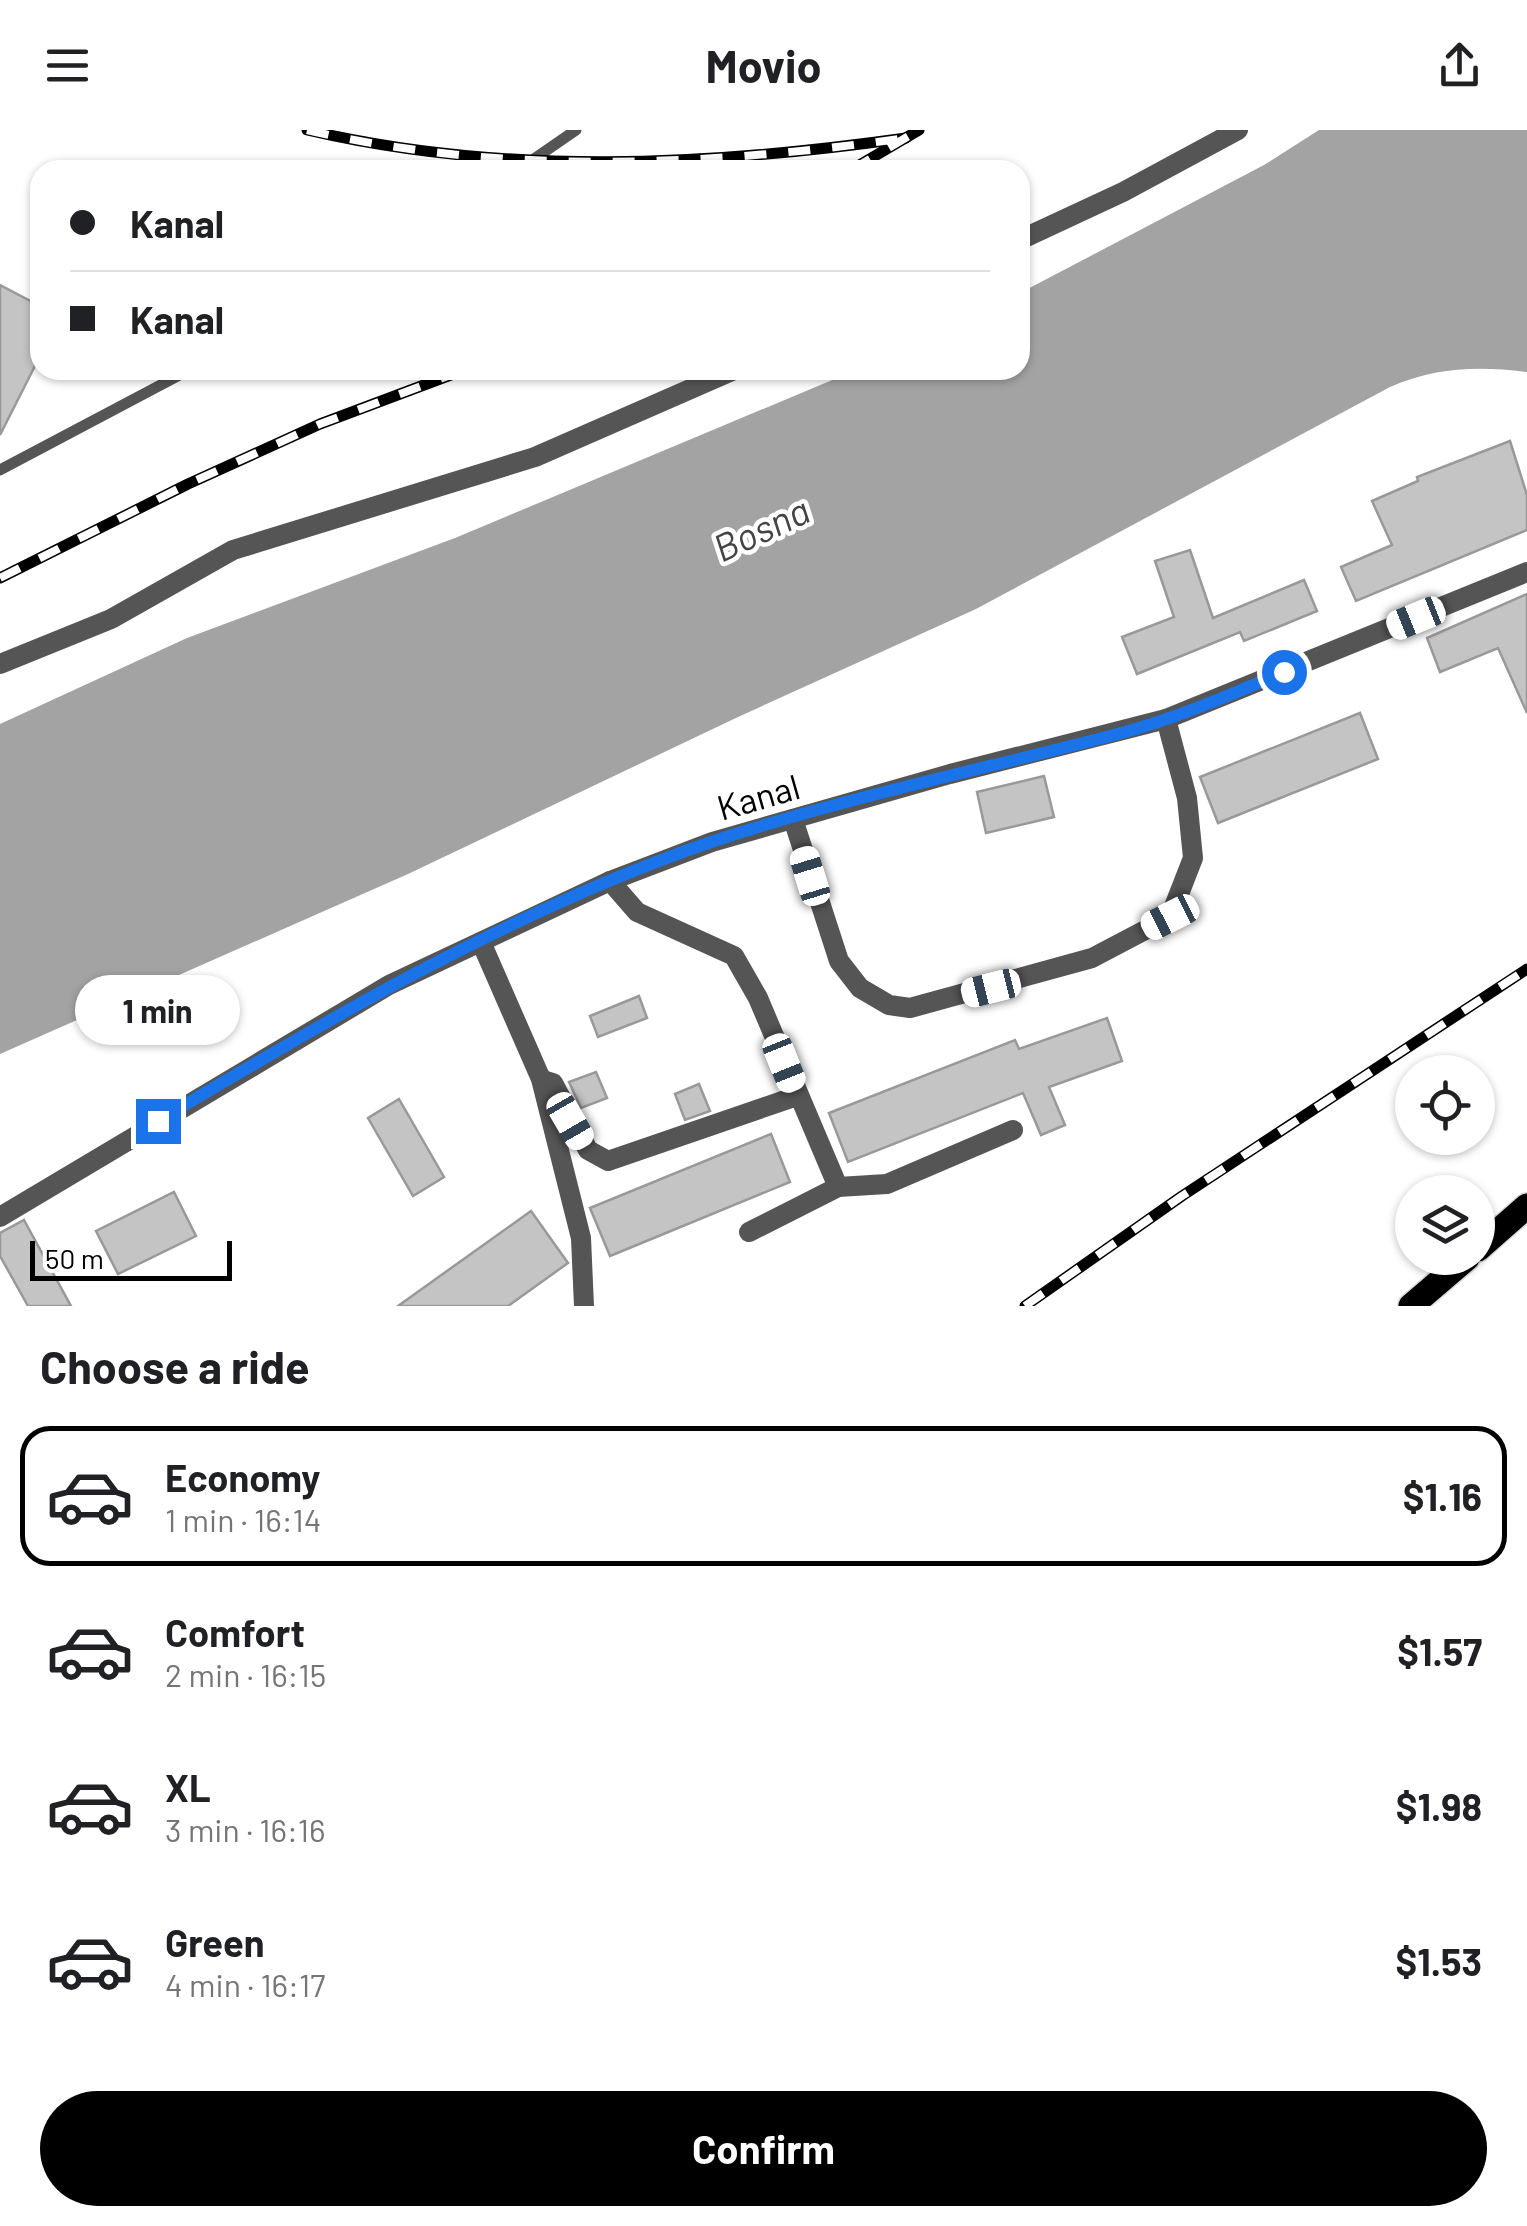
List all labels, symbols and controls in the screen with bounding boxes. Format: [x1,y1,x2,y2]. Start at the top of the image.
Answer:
icon: menu [40,38,95,93]
text: Movio [706,38,821,92]
icon: share [1432,38,1487,93]
text: Kanal [130,200,224,246]
text: Kanal [130,296,224,342]
water label: Bosna [706,486,816,570]
car [1383,593,1449,643]
route start [1262,650,1307,695]
street label: Kanal [712,764,804,828]
car [787,843,833,909]
car [1136,890,1204,944]
car [958,966,1024,1010]
callout: 1 min [76,976,240,1046]
text: 1 min [122,991,193,1029]
car [759,1030,809,1096]
map controls [1395,1055,1495,1275]
button: locate [1395,1055,1495,1155]
car [542,1088,598,1154]
route end [136,1099,181,1144]
button: layers [1395,1175,1495,1275]
scale bar [30,1236,232,1280]
text: 50 m [45,1241,104,1275]
text: Choose a ride [40,1339,310,1393]
icon: car [45,1451,135,1541]
text: Economy [165,1454,320,1500]
text: $1.16 [1403,1473,1482,1519]
text: 1 min · 16:14 [165,1500,321,1538]
icon: car [45,1606,135,1696]
text: Comfort [165,1609,305,1655]
text: $1.57 [1397,1628,1482,1674]
text: 2 min · 16:15 [165,1655,326,1693]
icon: car [45,1761,135,1851]
text: XL [165,1764,211,1810]
text: $1.98 [1396,1783,1482,1829]
text: 3 min · 16:16 [165,1810,325,1848]
icon: car [45,1916,135,2006]
text: Green [165,1919,265,1965]
text: $1.53 [1396,1938,1482,1984]
text: 4 min · 16:17 [165,1965,325,2003]
button: Confirm [40,2091,1487,2206]

